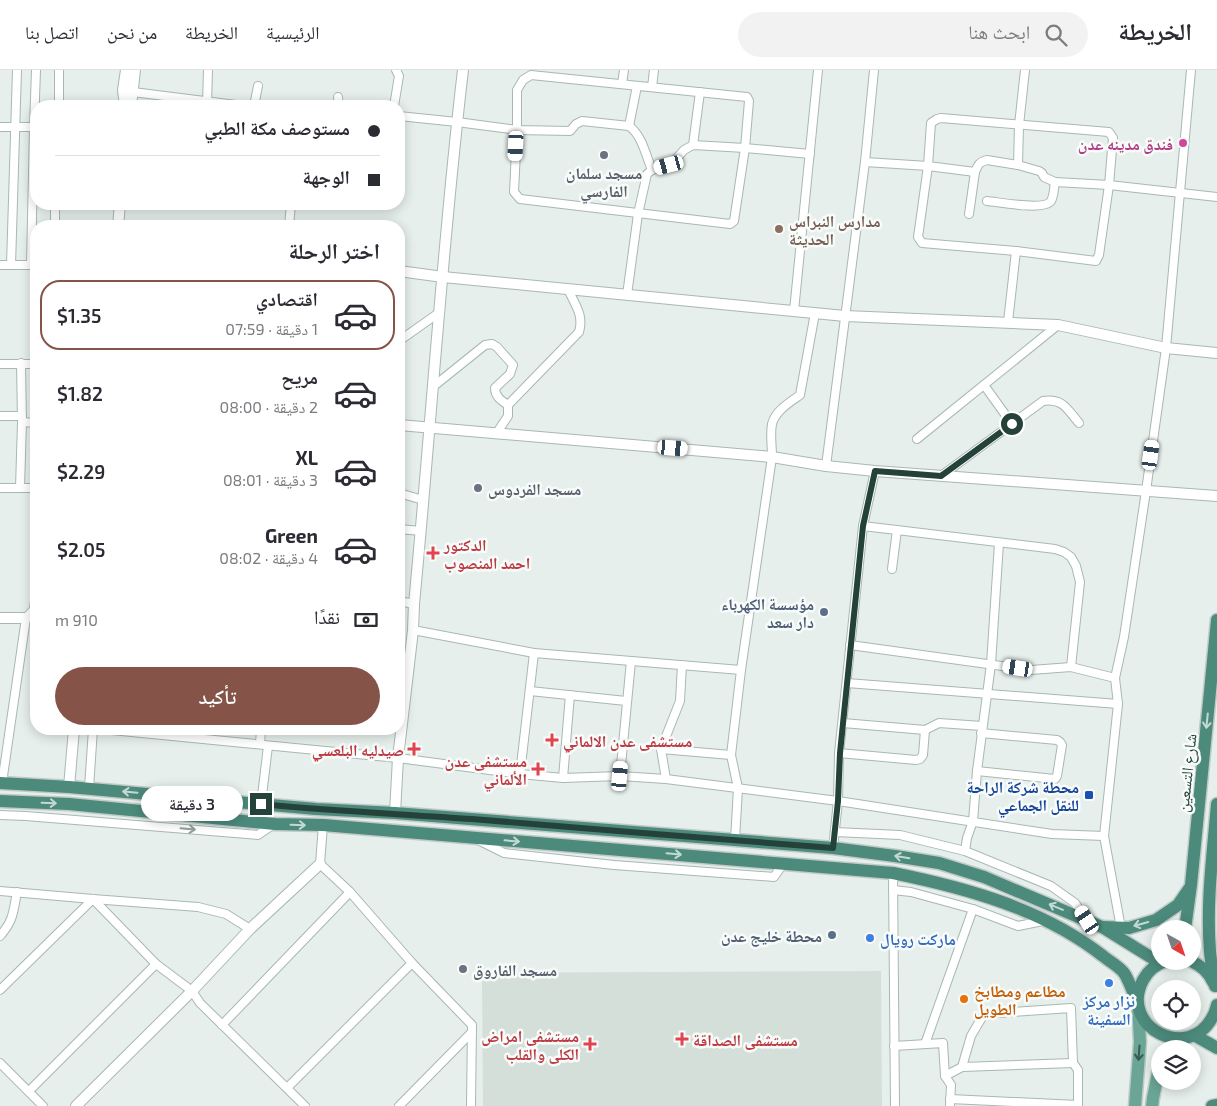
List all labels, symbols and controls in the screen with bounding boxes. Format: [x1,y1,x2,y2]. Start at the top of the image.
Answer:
search box [738,12,1088,57]
text: الخريطة [1118,16,1192,45]
text: ابحث هنا [968,20,1030,43]
text: اتصل بنا [25,21,79,43]
text: من نحن [107,21,157,43]
text: الخريطة [185,21,238,43]
text: الرئيسية [266,21,319,43]
icon: search [1042,21,1070,49]
text: مستوصف مكة الطبي [204,116,350,139]
car [507,131,524,161]
place label: فندق مدينه عدن [1078,134,1173,154]
marker: فندق مدينه عدن [1177,137,1189,149]
marker: مسجد سلمان الفارسي [598,149,610,161]
car [652,154,685,176]
place label: مسجد سلمان الفارسي [566,163,642,203]
text: الوجهة [302,165,350,188]
place label: مدارس النبراس الحديثة [789,211,881,248]
marker: مدارس النبراس الحديثة [773,223,785,235]
text: اختر الرحلة [288,237,380,263]
text: اقتصادي [256,287,318,310]
icon: car [333,293,378,338]
text: $1.35 [57,304,101,327]
text: 1 دقيقة · 07:59 [225,319,318,338]
text: مريح [281,365,318,388]
icon: car [333,371,378,416]
text: $1.82 [57,382,103,405]
text: 2 دقيقة · 08:00 [220,397,318,416]
route start [1001,413,1023,435]
car [657,439,688,457]
car [1141,439,1160,471]
text: XL [296,446,318,469]
icon: car [333,449,378,494]
text: $2.29 [57,460,105,483]
text: 3 دقيقة · 08:01 [223,470,318,489]
place label: مسجد الفردوس [488,479,581,499]
marker: مسجد الفردوس [472,482,484,494]
text: Green [265,524,318,547]
icon: car [333,527,378,572]
place label: الدكتور احمد المنصوب [443,535,530,572]
text: $2.05 [57,538,105,561]
marker: الدكتور احمد المنصوب [426,546,440,560]
text: 4 دقيقة · 08:02 [219,548,318,567]
place label: مؤسسة الكهرباء دار سعد [721,594,814,631]
text: نقدًا [314,605,340,628]
icon: cash [352,606,380,634]
marker: مؤسسة الكهرباء دار سعد [818,606,830,618]
text: 910 m [55,610,98,629]
car [1002,658,1033,678]
button: تأكيد [55,667,380,725]
one-way arrow [1202,712,1212,728]
place label: مستشفى عدن الالماني [563,731,692,753]
marker: مستشفى عدن الالماني [545,733,559,747]
street label: شارع التسعين [1172,733,1202,814]
place label: صيدليه البلعسي [312,740,404,762]
marker: صيدليه البلعسي [408,743,420,755]
place label: مستشفى عدن الألماني [445,751,527,791]
car [611,760,628,792]
marker: مستشفى عدن الألماني [531,762,545,776]
place label: محطة شركة الراحة للنقل الجماعي [966,777,1079,817]
callout: 3 دقيقة [141,786,244,822]
one-way arrow [122,787,138,797]
marker: محطة شركة الراحة للنقل الجماعي [1083,789,1095,801]
route end [250,793,272,815]
text: 3 دقيقة [169,794,215,813]
one-way arrow [40,798,56,807]
one-way arrow [289,820,305,829]
one-way arrow [180,824,196,834]
one-way arrow [504,836,520,846]
one-way arrow [666,850,682,859]
one-way arrow [894,852,910,862]
one-way arrow [1049,901,1064,911]
car [1072,903,1101,937]
one-way arrow [1134,920,1150,930]
north arrow [1151,920,1201,970]
map controls [1151,920,1201,1090]
place label: محطة خليج عدن [721,926,822,947]
marker: محطة خليج عدن [826,929,838,941]
place label: ماركت رويال [880,929,956,949]
marker: ماركت رويال [864,932,876,944]
place label: مسجد الفاروق [473,960,557,980]
marker: مسجد الفاروق [457,963,469,975]
marker: نزار مركز السفينة [1103,977,1115,989]
button: locate [1151,980,1201,1030]
place label: مطاعم ومطابخ الطويل [974,981,1066,1019]
place label: نزار مركز السفينة [1082,991,1135,1028]
marker: مطاعم ومطابخ الطويل [958,993,970,1005]
place label: مستشفى امراض الكلى والقلب [481,1026,579,1064]
place label: مستشفى الصداقة [693,1030,798,1050]
marker: مستشفى الصداقة [675,1032,689,1046]
marker: مستشفى امراض الكلى والقلب [583,1037,597,1051]
button: layers [1151,1040,1201,1090]
one-way arrow [1134,1045,1143,1061]

